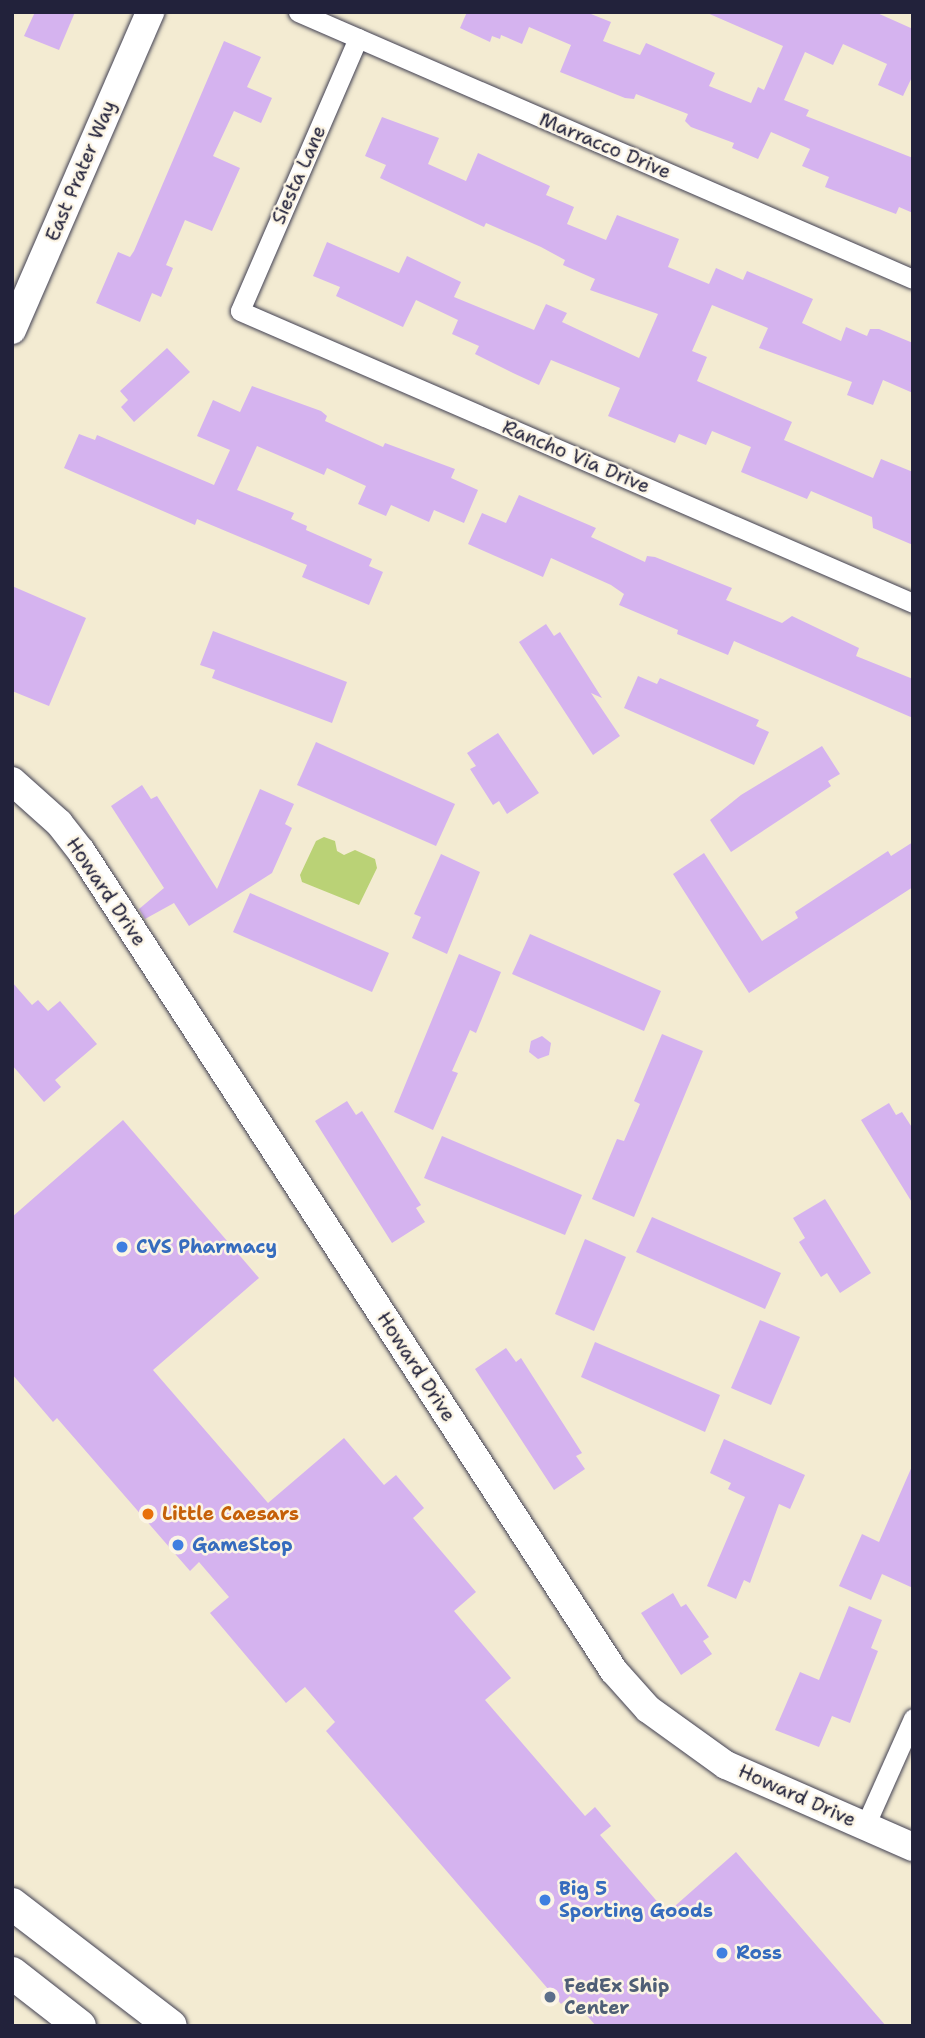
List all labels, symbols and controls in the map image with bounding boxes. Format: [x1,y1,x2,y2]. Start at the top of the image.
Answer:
street label: East Prater Way [41,97,121,245]
street label: Marracco Drive [536,108,674,184]
street label: Siesta Lane [267,122,331,228]
street label: Rancho Via Drive [499,416,653,498]
street label: Howard Drive [61,833,151,951]
place label: CVS Pharmacy [136,1236,277,1258]
marker: CVS Pharmacy [114,1239,130,1255]
street label: Howard Drive [372,1308,460,1426]
place label: Little Caesars [162,1503,299,1525]
marker: Little Caesars [140,1506,156,1522]
place label: GameStop [192,1534,293,1556]
marker: GameStop [170,1537,186,1553]
street label: Howard Drive [735,1760,859,1832]
place label: Big 5 Sporting Goods [559,1878,713,1922]
marker: Big 5 Sporting Goods [537,1892,553,1908]
place label: Ross [736,1942,782,1964]
marker: Ross [714,1945,730,1961]
place label: FedEx Ship Center [564,1975,669,2019]
marker: FedEx Ship Center [542,1989,558,2005]

